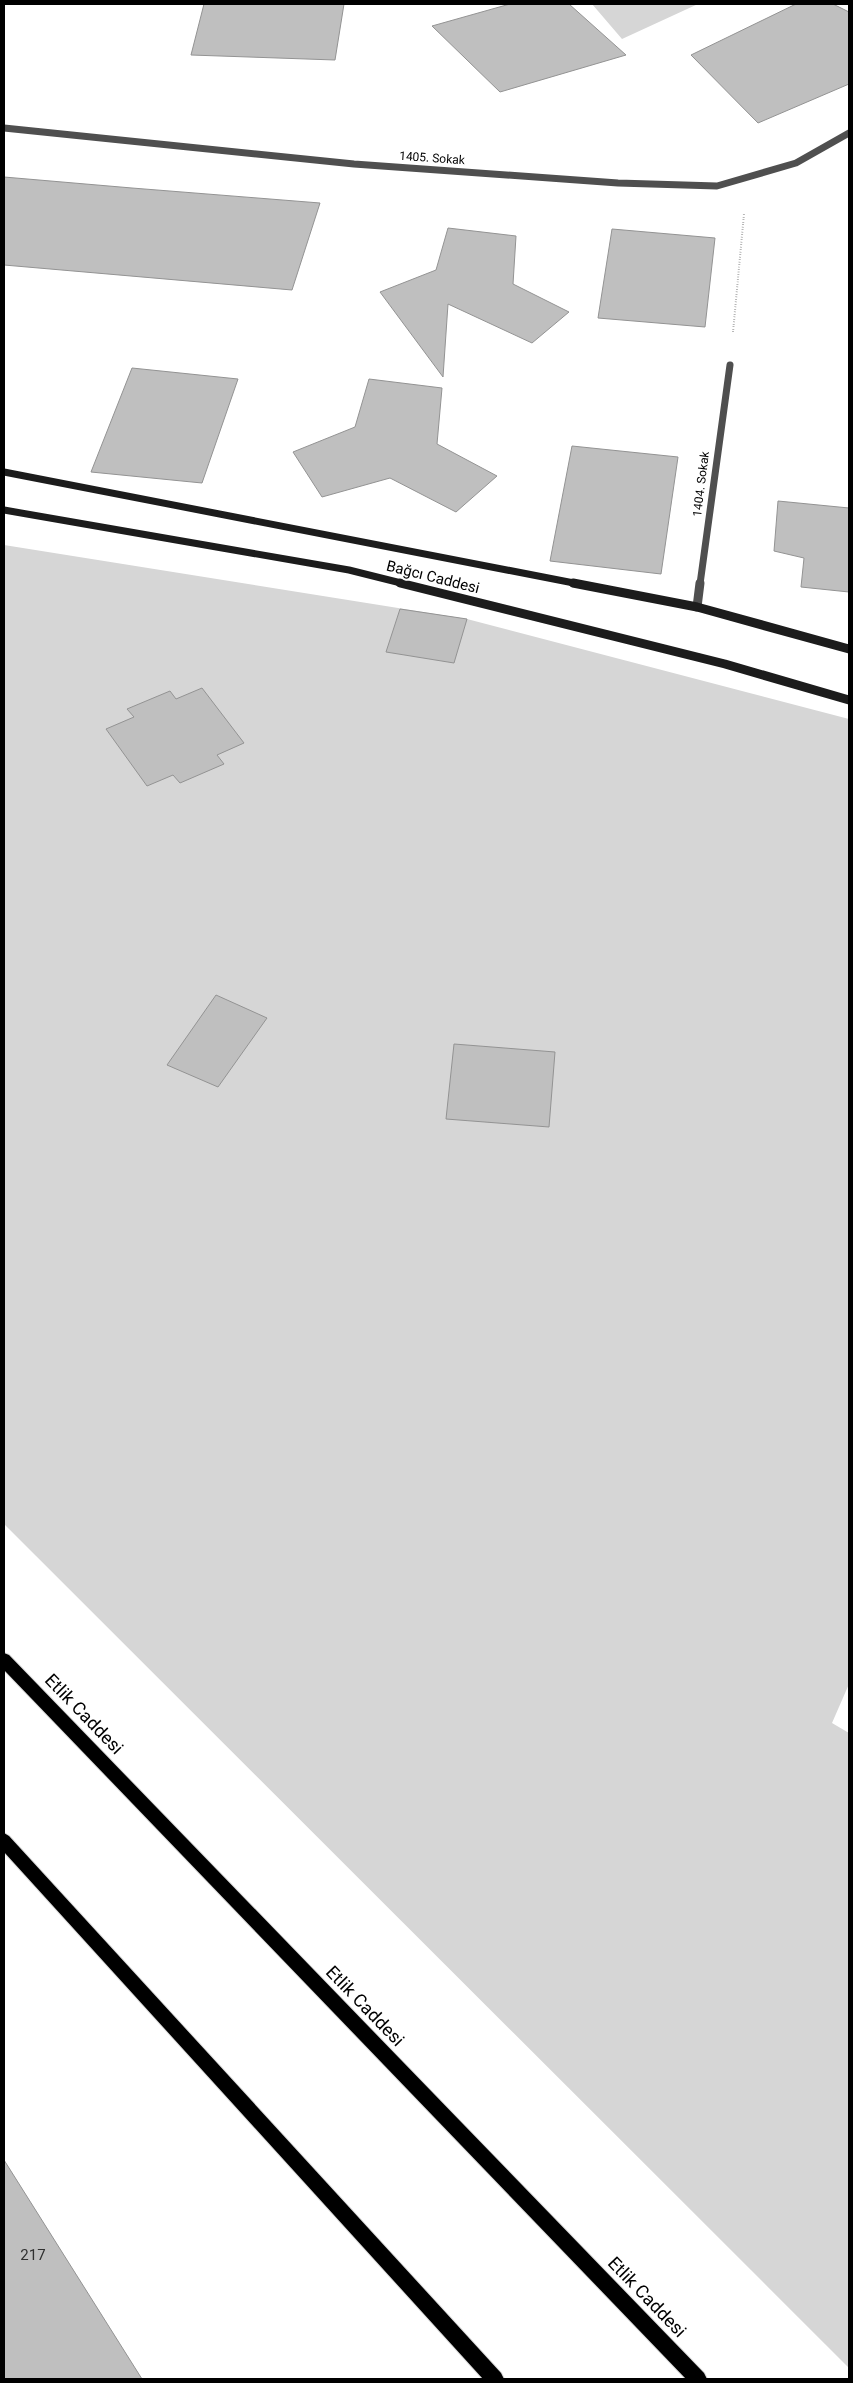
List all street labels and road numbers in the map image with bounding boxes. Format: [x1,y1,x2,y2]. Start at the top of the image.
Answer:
street label: 1405. Sokak [399,149,466,167]
street label: 1404. Sokak [690,450,712,517]
street label: Bağcı Caddesi [385,557,481,597]
street label: Etlik Caddesi [41,1669,128,1758]
street label: Etlik Caddesi [322,1961,409,2050]
street label: Etlik Caddesi [604,2252,691,2341]

